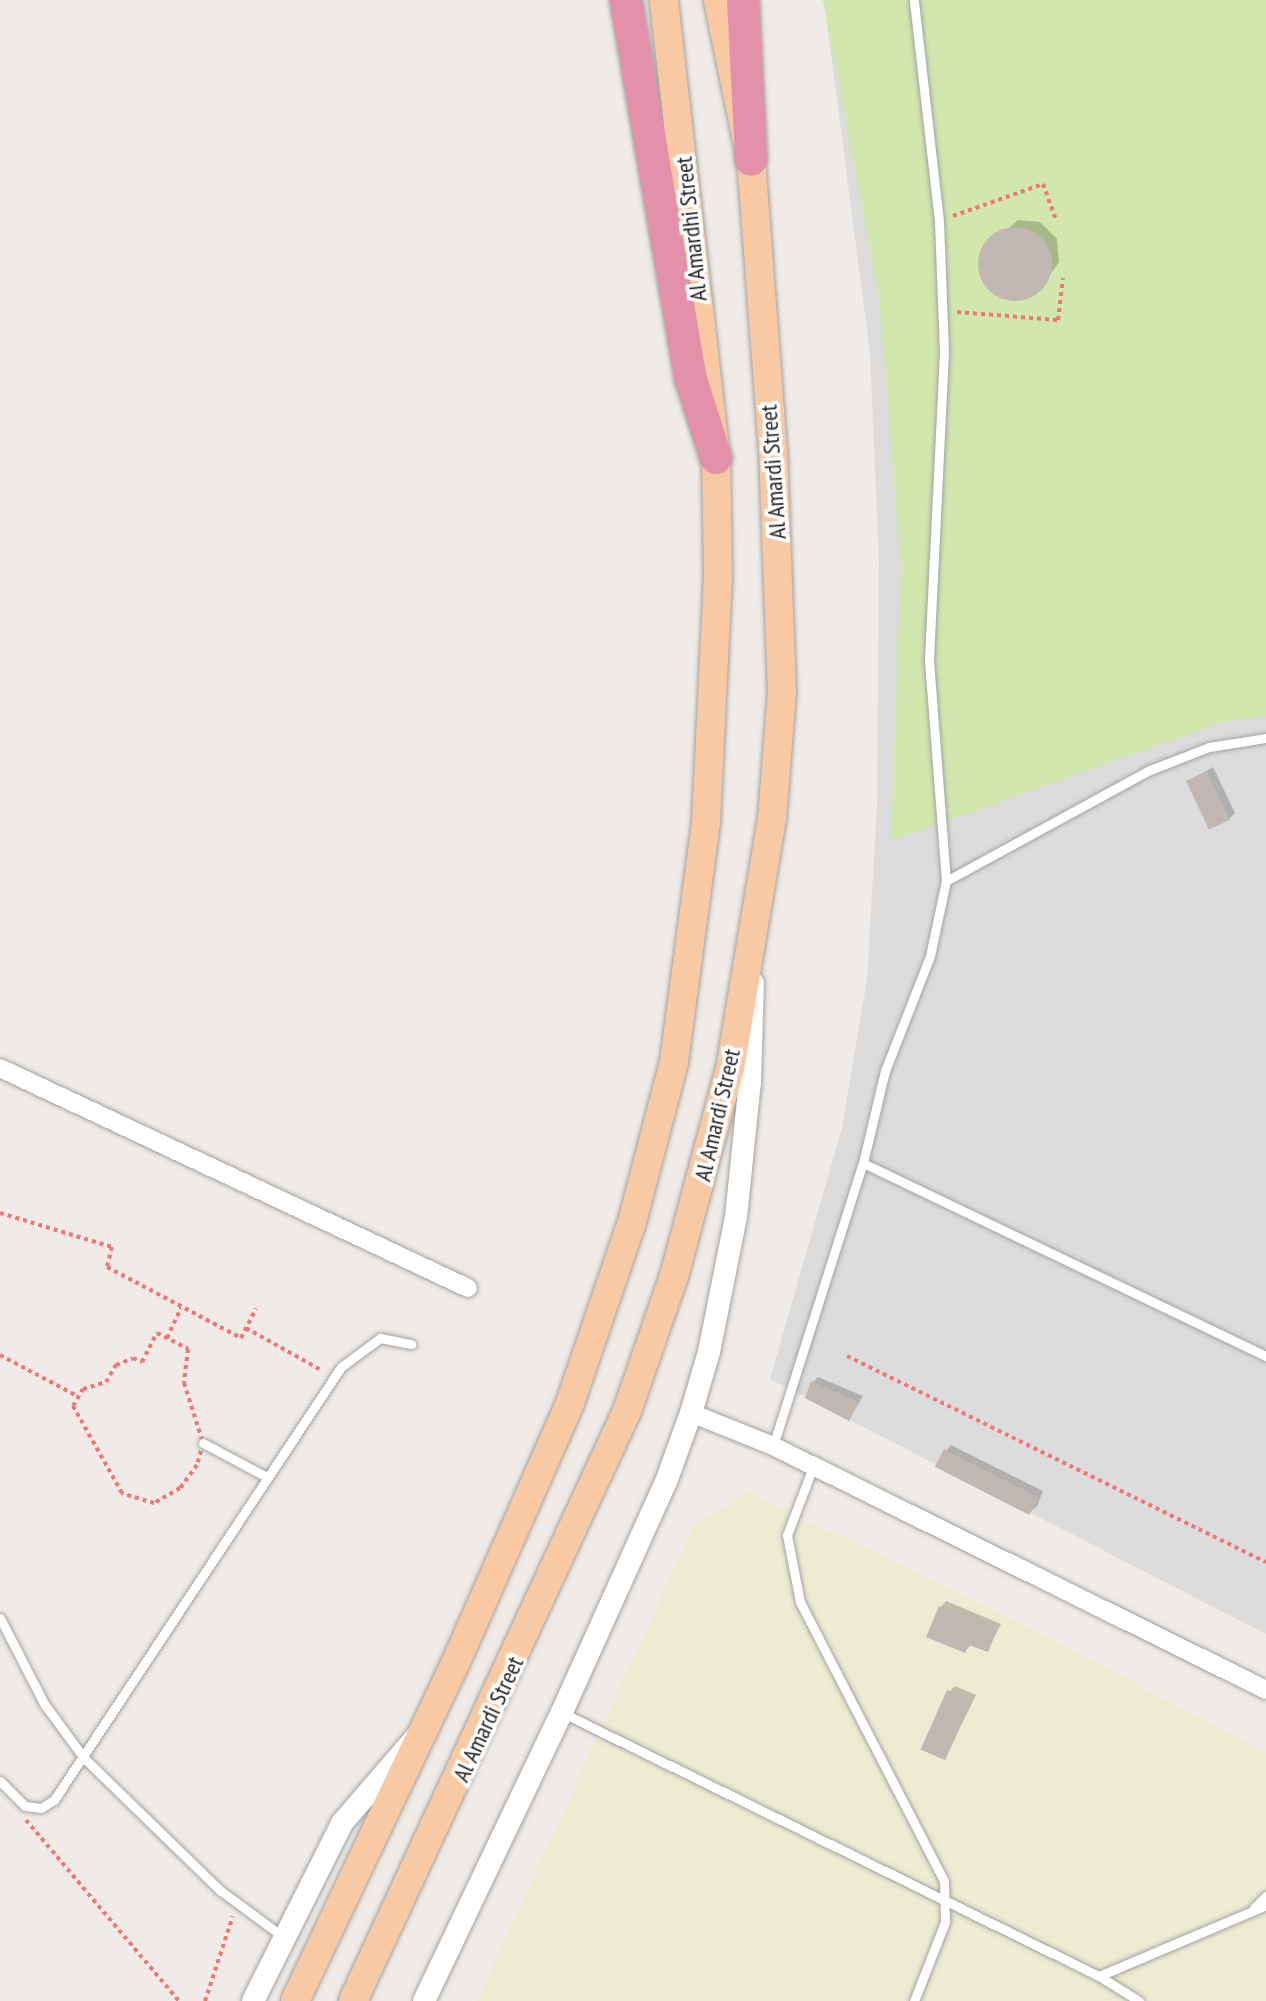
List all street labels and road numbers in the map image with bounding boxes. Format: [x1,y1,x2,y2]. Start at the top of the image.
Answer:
street label: Al Amardhi Street [669,155,713,303]
street label: Al Amardi Street [754,403,792,541]
street label: Al Amardi Street [688,1046,746,1184]
street label: Al Amardi Street [446,1651,530,1787]

